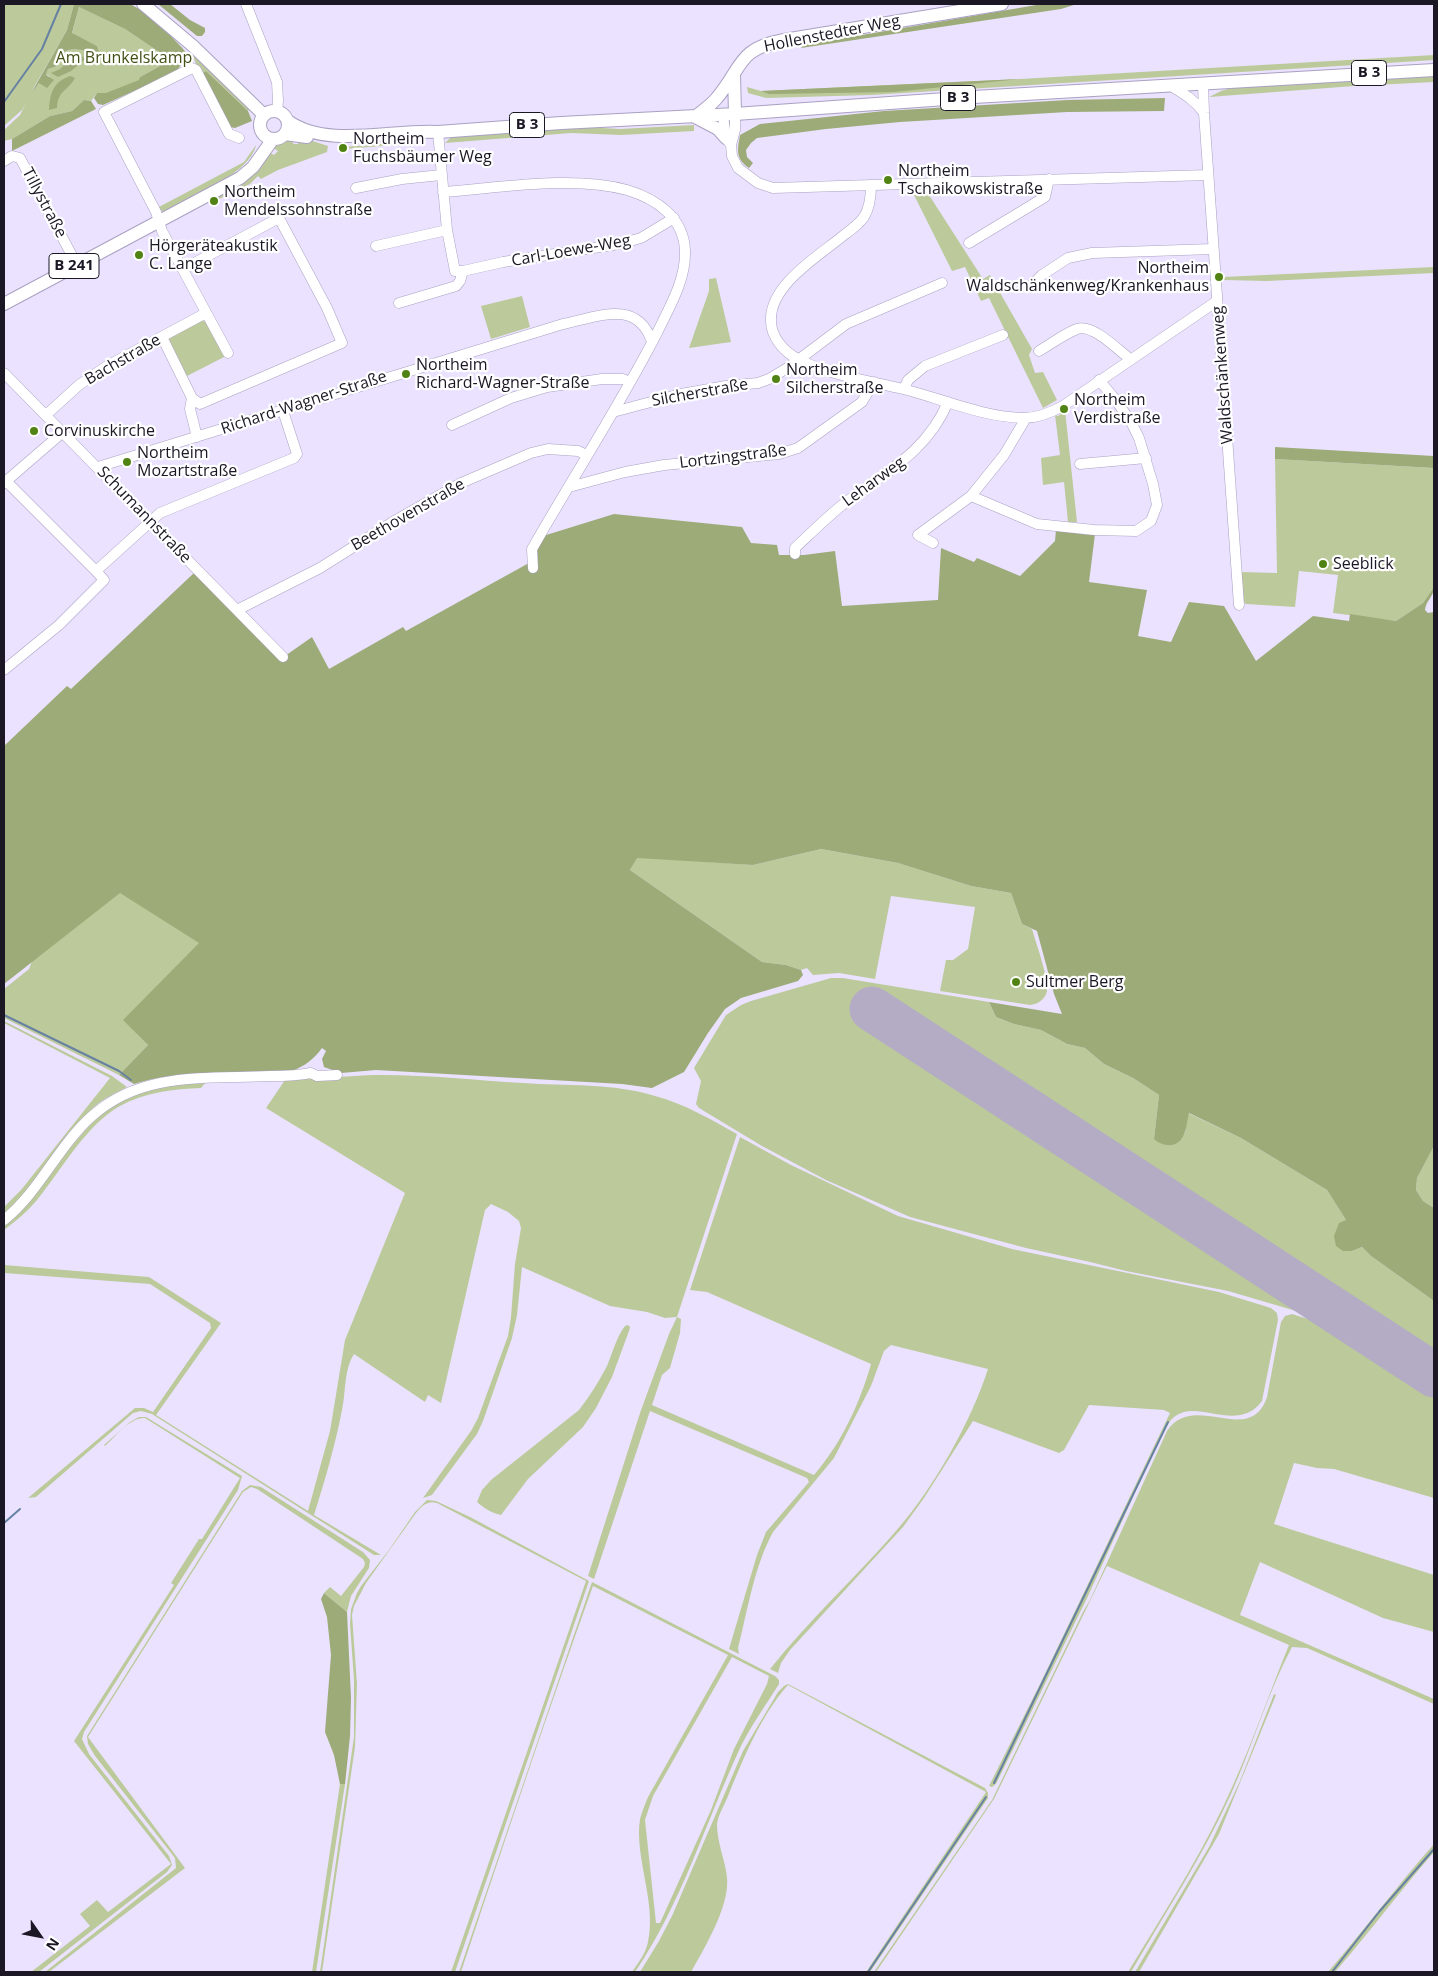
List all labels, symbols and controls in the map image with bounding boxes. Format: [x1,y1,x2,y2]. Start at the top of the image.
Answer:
street label: Hollenstedter Weg [762,11,902,57]
park label: Am Brunkelskamp [56,48,192,68]
road number: B 3 [1352,60,1386,86]
road number: B 3 [940,86,976,110]
road number: B 3 [510,112,544,138]
place label: Northeim Fuchsbäumer Weg [353,129,492,167]
marker: Northeim Fuchsbäumer Weg [337,142,349,154]
place label: Northeim Tschaikowskistraße [898,161,1043,199]
street label: Tillystraße [18,165,70,241]
marker: Northeim Tschaikowskistraße [882,174,894,186]
place label: Northeim Mendelssohnstraße [224,182,372,220]
marker: Northeim Mendelssohnstraße [208,195,220,207]
street label: Carl-Loewe-Weg [510,231,632,271]
place label: Hörgeräteakustik C. Lange [149,236,278,274]
marker: Hörgeräteakustik C. Lange [133,249,145,261]
road number: B 241 [49,254,99,278]
place label: Northeim Waldschänkenweg/Krankenhaus [966,258,1209,296]
marker: Northeim Waldschänkenweg/Krankenhaus [1213,271,1225,283]
street label: Waldschänkenweg [1209,305,1237,445]
street label: Bachstraße [82,331,164,389]
place label: Northeim Richard-Wagner-Straße [416,355,589,393]
place label: Northeim Silcherstraße [786,360,884,398]
street label: Richard-Wagner-Straße [219,367,389,439]
marker: Northeim Richard-Wagner-Straße [400,368,412,380]
marker: Northeim Silcherstraße [770,373,782,385]
street label: Silcherstraße [650,375,750,411]
place label: Northeim Verdistraße [1074,390,1161,428]
marker: Northeim Verdistraße [1058,403,1070,415]
place label: Corvinuskirche [44,421,155,441]
marker: Corvinuskirche [28,425,40,437]
street label: Lortzingstraße [678,441,788,473]
place label: Northeim Mozartstraße [137,443,237,481]
street label: Leharweg [839,453,909,511]
marker: Northeim Mozartstraße [121,456,133,468]
street label: Schumannstraße [93,463,195,567]
street label: Beethovenstraße [348,475,468,555]
place label: Seeblick [1333,554,1394,574]
marker: Seeblick [1317,558,1329,570]
place label: Sultmer Berg [1026,972,1123,992]
marker: Sultmer Berg [1010,976,1022,988]
north arrow [15,1911,65,1961]
text: N [42,1934,64,1954]

